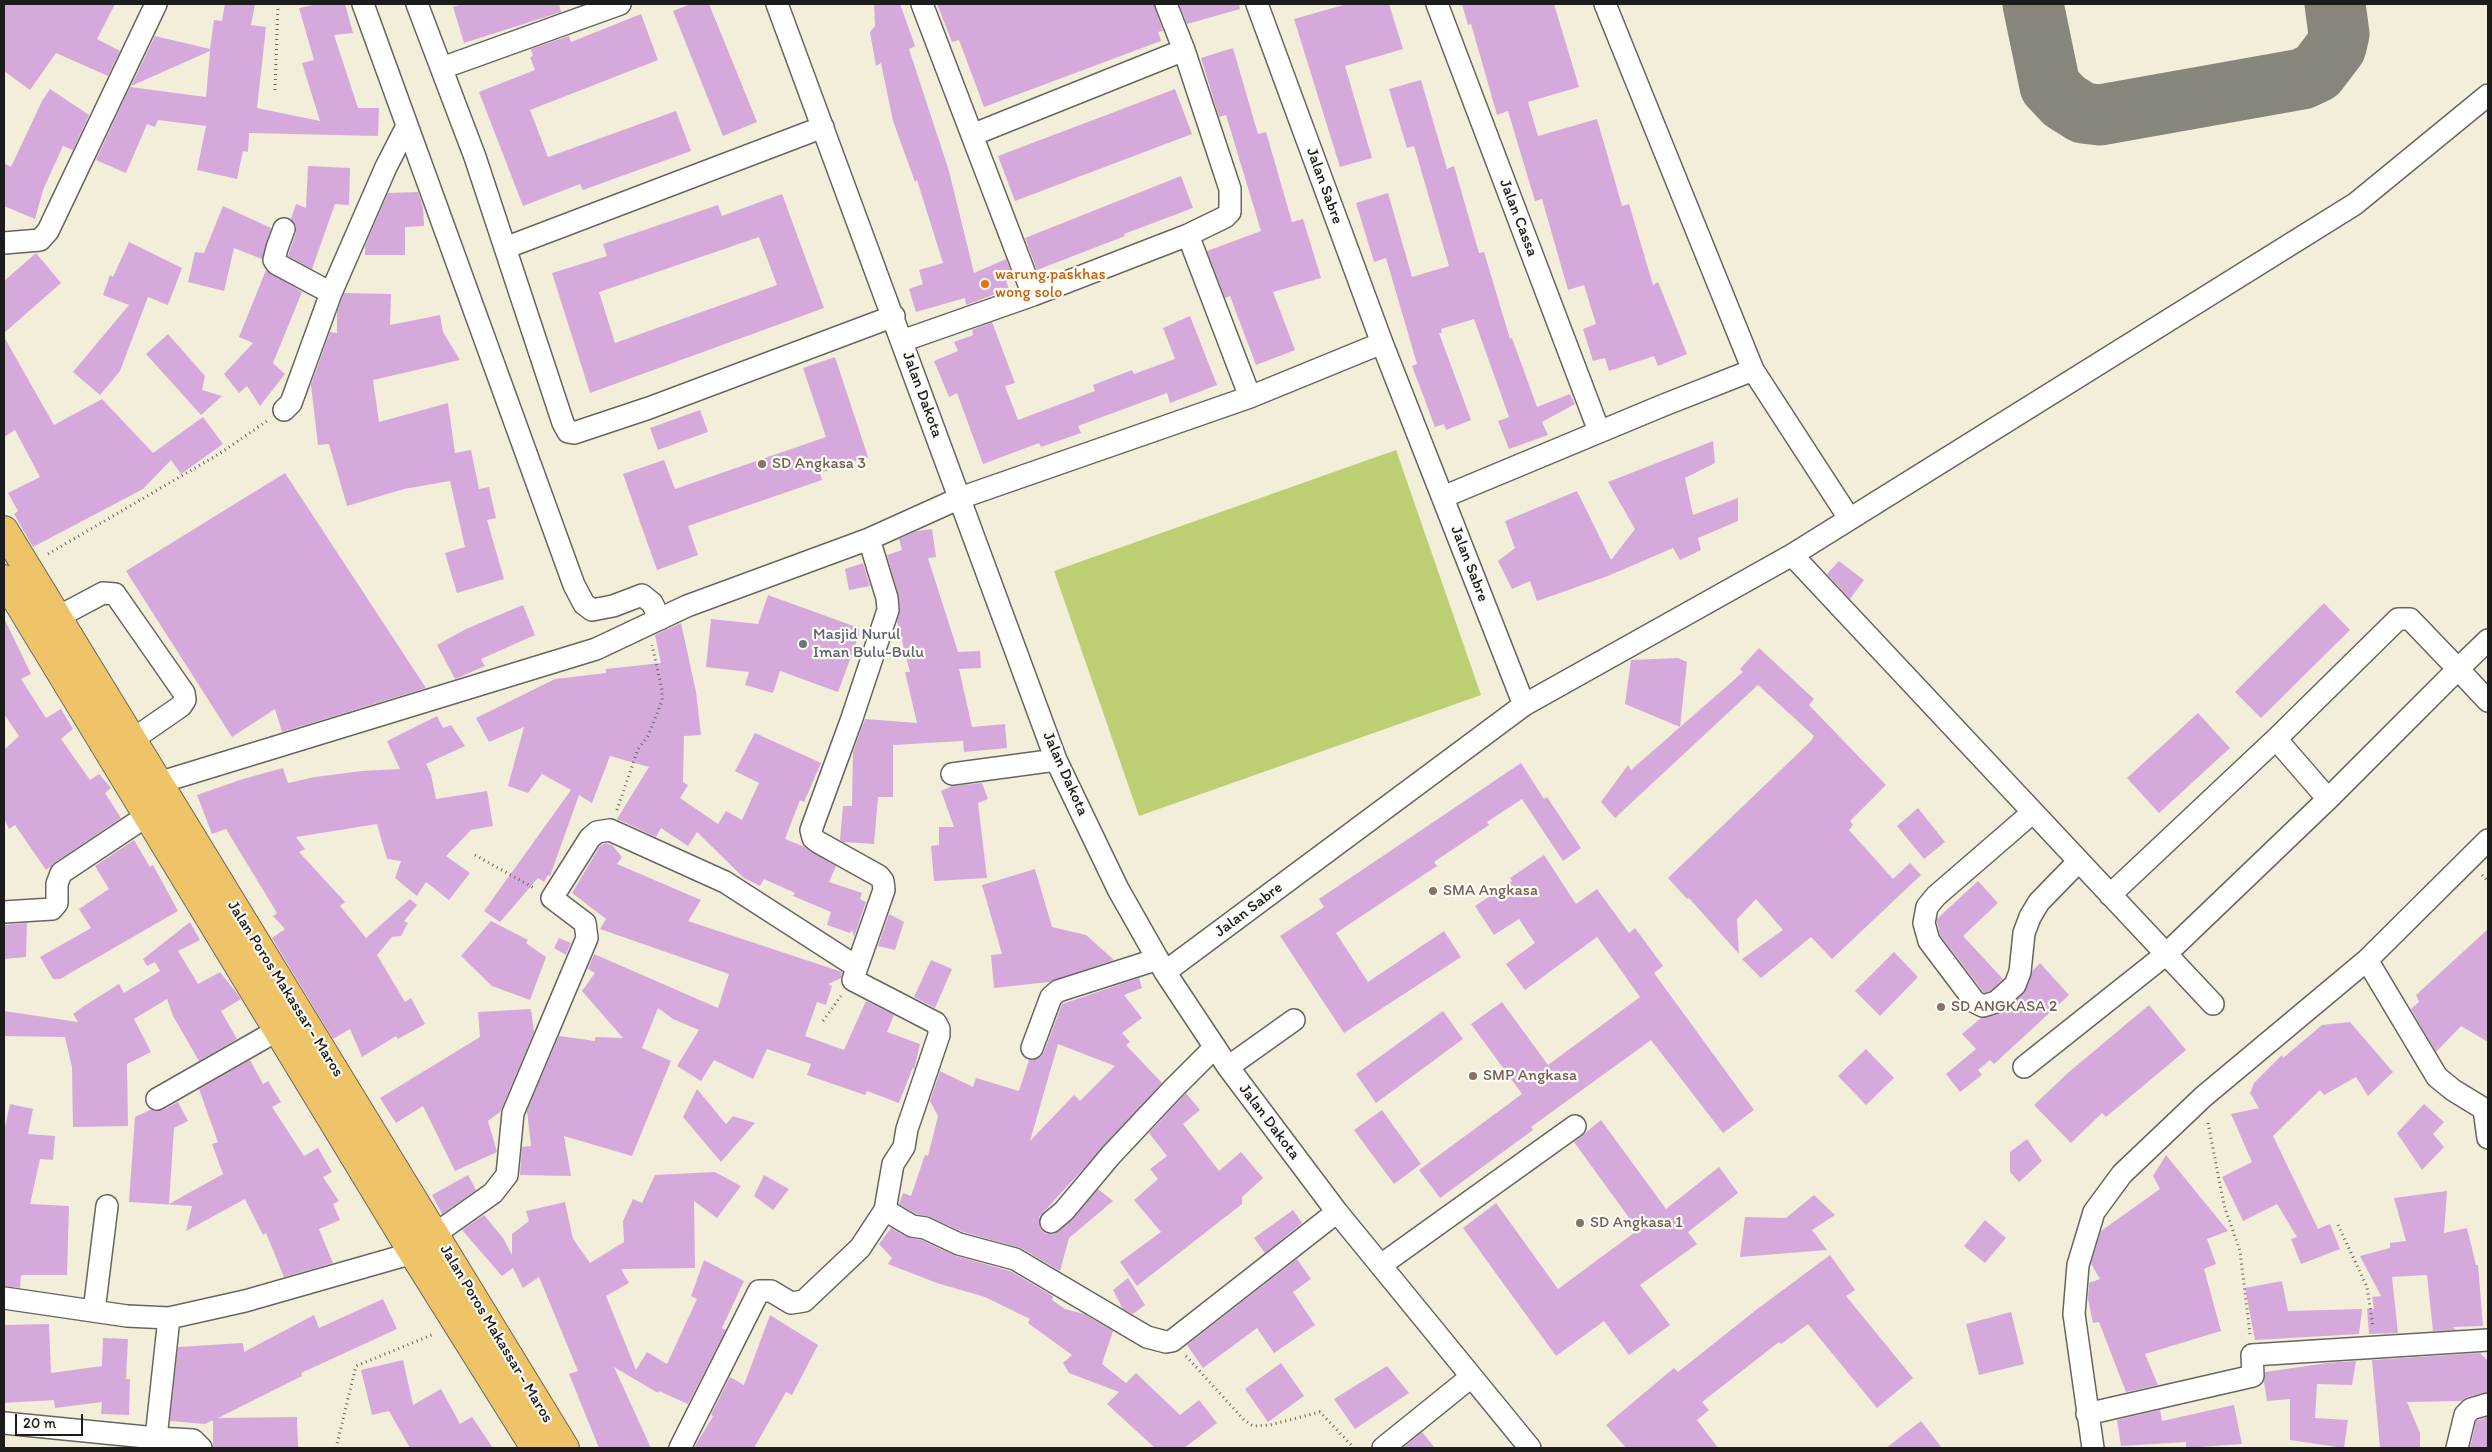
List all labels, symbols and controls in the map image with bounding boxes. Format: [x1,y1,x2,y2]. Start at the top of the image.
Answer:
street label: Jalan Sabre [1301,145,1347,227]
street label: Jalan Cassa [1495,177,1541,259]
place label: warung paskhas wong solo [995,265,1106,303]
marker: warung paskhas wong solo [979,278,991,290]
street label: Jalan Dakota [898,349,946,441]
place label: SD Angkasa 3 [772,454,866,474]
marker: SD Angkasa 3 [756,458,768,470]
street label: Jalan Sabre [1446,523,1492,605]
place label: Masjid Nurul Iman Bulu-Bulu [813,625,924,663]
marker: Masjid Nurul Iman Bulu-Bulu [797,638,809,650]
street label: Jalan Dakota [1038,729,1092,819]
street label: Jalan Sabre [1211,878,1287,942]
place label: SMA Angkasa [1443,881,1538,901]
marker: SMA Angkasa [1427,885,1439,897]
street label: Jalan Poros Makassar - Maros [223,897,347,1081]
place label: SD ANGKASA 2 [1951,997,2058,1017]
marker: SD ANGKASA 2 [1935,1001,1947,1013]
place label: SMP Angkasa [1483,1066,1577,1086]
marker: SMP Angkasa [1467,1070,1479,1082]
street label: Jalan Dakota [1234,1080,1304,1164]
place label: SD Angkasa 1 [1590,1213,1683,1233]
marker: SD Angkasa 1 [1574,1217,1586,1229]
street label: Jalan Poros Makassar - Maros [435,1241,557,1427]
scale bar [18,1404,85,1436]
text: 20 m [23,1414,56,1432]

